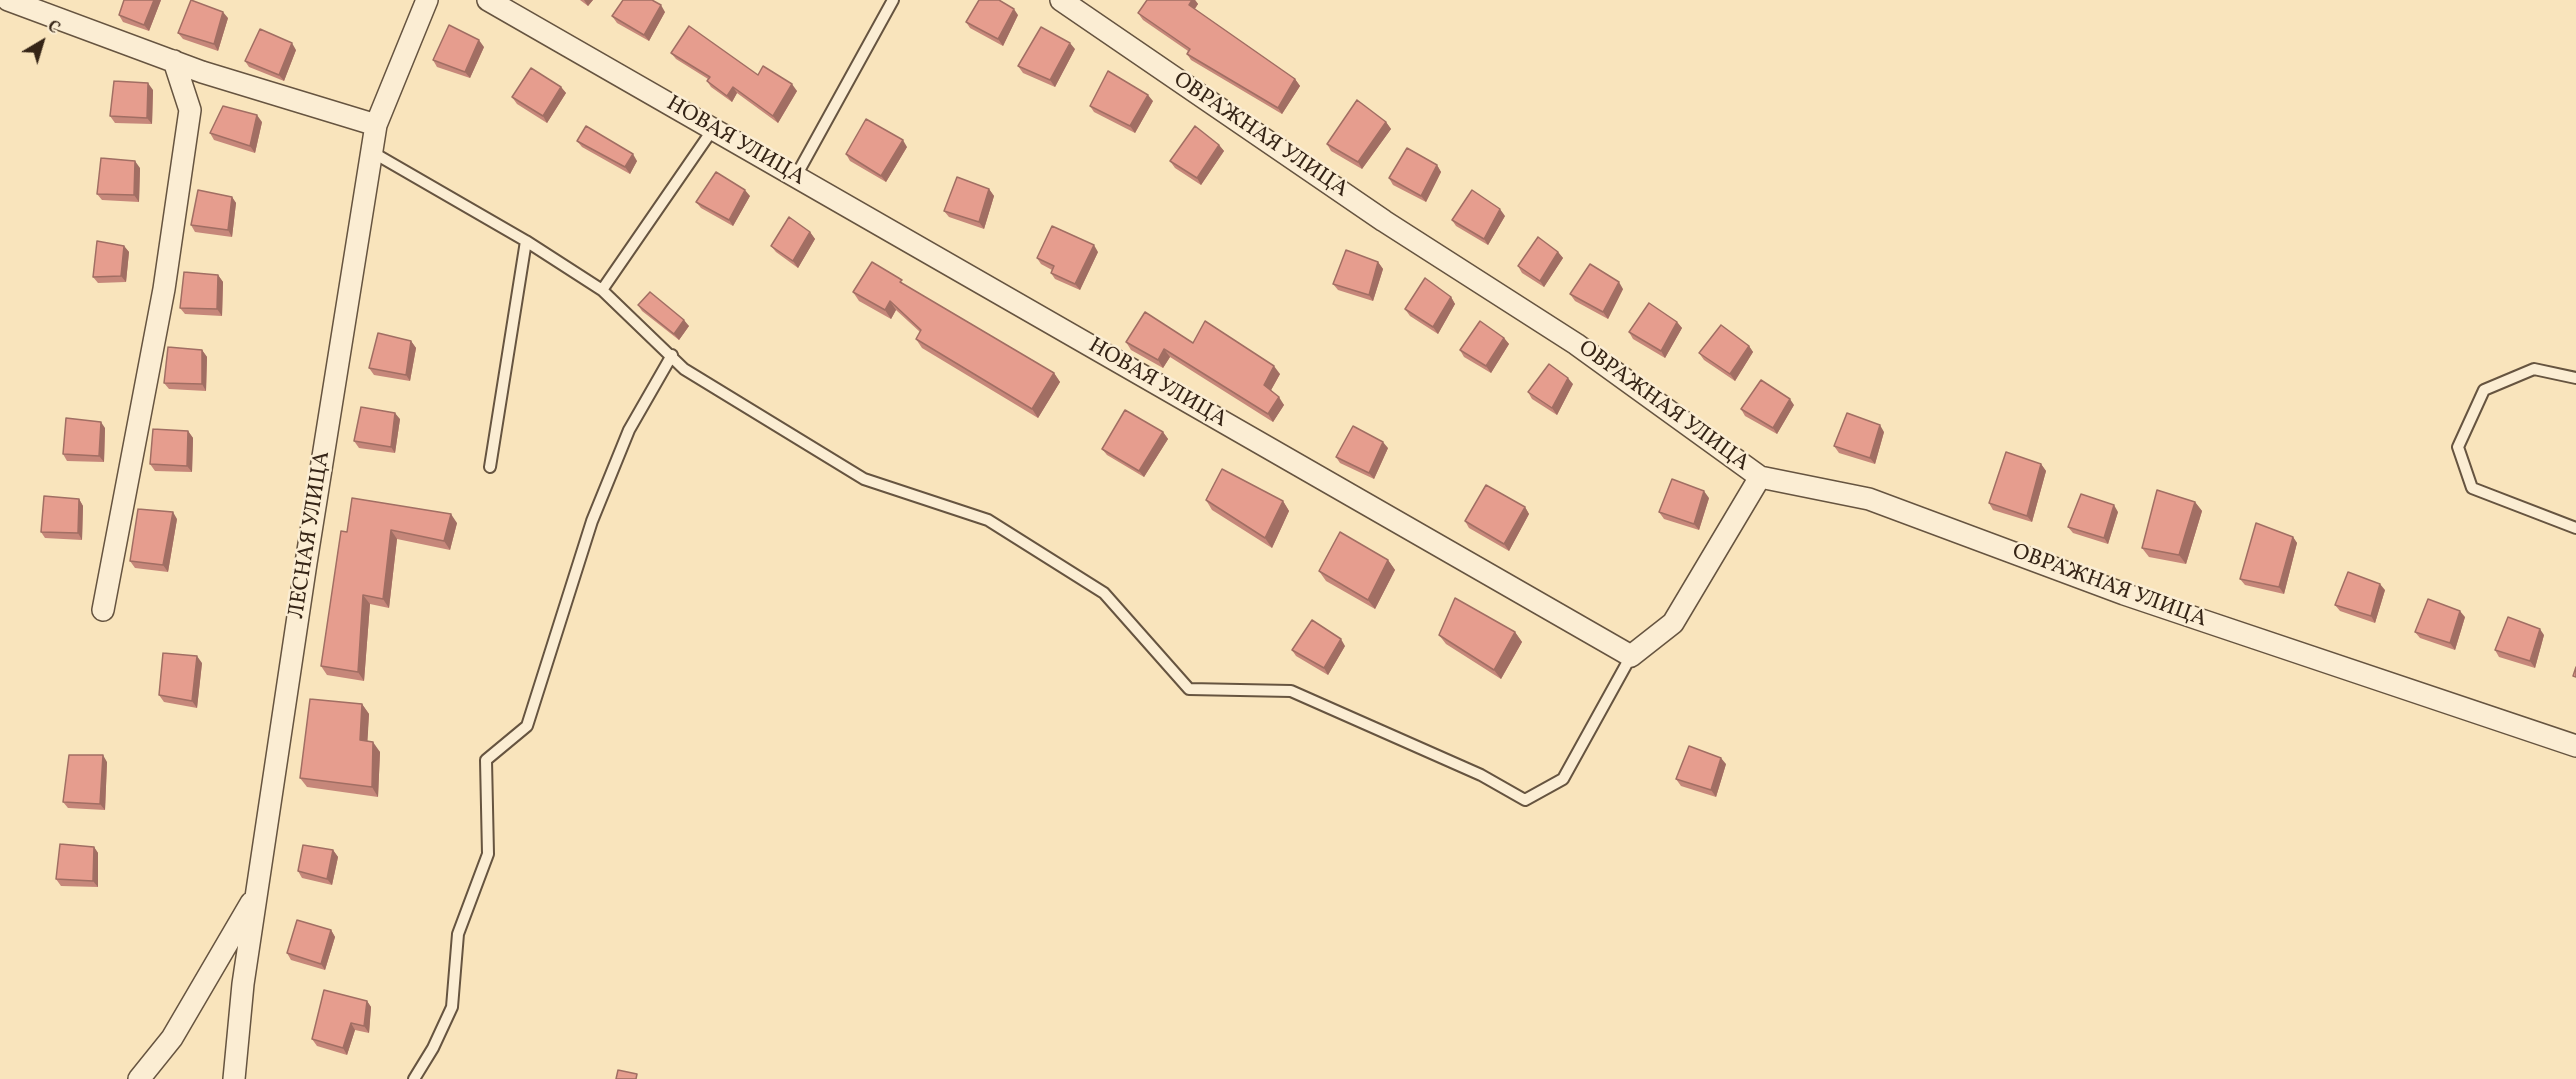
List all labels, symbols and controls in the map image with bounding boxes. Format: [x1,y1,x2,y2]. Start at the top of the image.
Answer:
north arrow [12,12,72,72]
text: С [42,16,64,40]
street label: ОВРАЖНАЯ УЛИЦА [1168,68,1352,204]
street label: НОВАЯ УЛИЦА [661,92,809,192]
street label: НОВАЯ УЛИЦА [1083,334,1231,434]
street label: ОВРАЖНАЯ УЛИЦА [1572,336,1754,478]
street label: ЛЕСНАЯ УЛИЦА [285,449,337,621]
street label: ОВРАЖНАЯ УЛИЦА [2008,540,2210,634]

